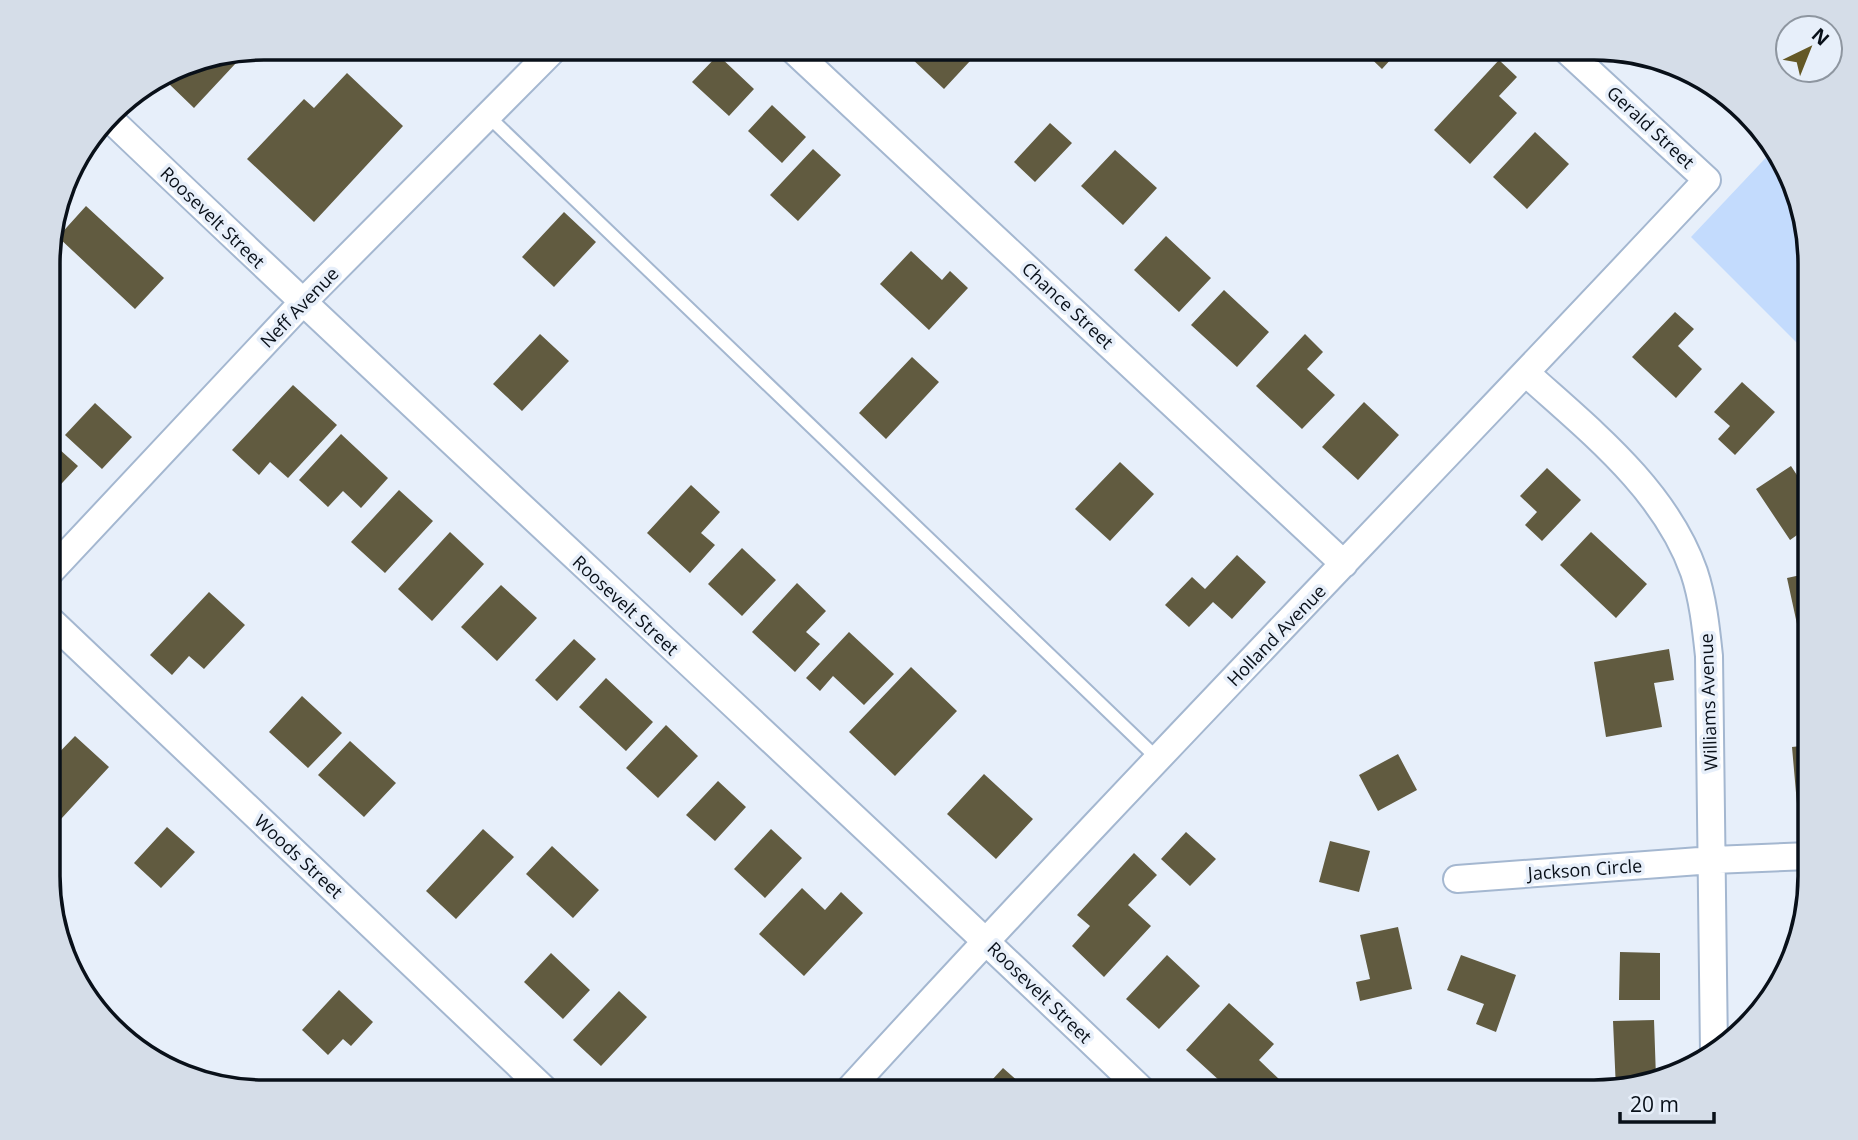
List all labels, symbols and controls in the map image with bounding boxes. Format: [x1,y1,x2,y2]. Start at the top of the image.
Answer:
north arrow [1774,14,1844,84]
text: N [1806,22,1835,51]
street label: Gerald Street [1602,80,1700,174]
street label: Roosevelt Street [156,161,270,273]
street label: Chance Street [1017,256,1119,354]
street label: Neff Avenue [255,262,343,352]
street label: Roosevelt Street [568,550,684,660]
street label: Holland Avenue [1221,579,1331,691]
street label: Williams Avenue [1694,633,1722,771]
street label: Woods Street [250,809,348,903]
street label: Jackson Circle [1525,853,1643,885]
street label: Roosevelt Street [983,936,1097,1048]
scale bar [1620,1080,1714,1124]
text: 20 m [1630,1090,1679,1118]

